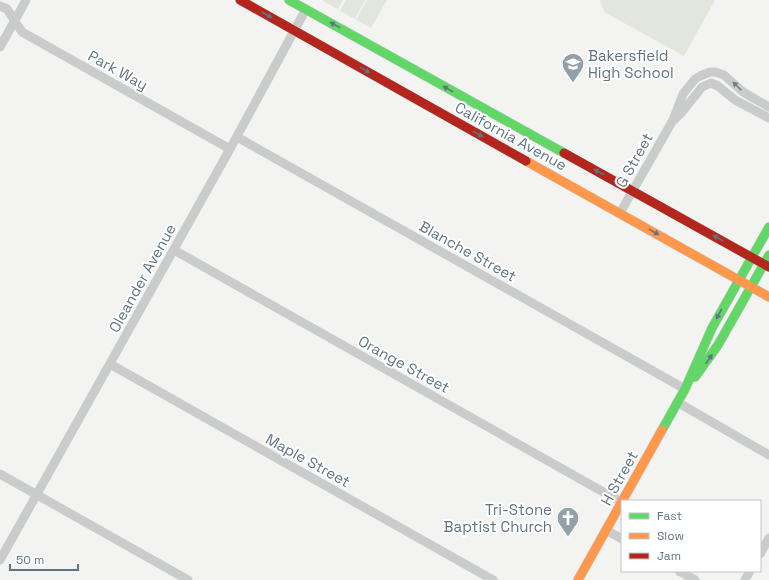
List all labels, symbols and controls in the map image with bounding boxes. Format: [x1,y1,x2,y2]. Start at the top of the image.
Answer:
one-way arrow [261,12,273,19]
one-way arrow [329,22,341,29]
street label: Park Way [85,46,151,94]
place label: Bakersfield High School [588,46,674,82]
school or university icon: Bakersfield High School [560,51,586,84]
one-way arrow [359,67,371,74]
one-way arrow [732,81,742,91]
one-way arrow [443,85,454,92]
street label: California Avenue [452,97,570,175]
street label: G Street [611,129,657,191]
one-way arrow [472,130,484,137]
one-way arrow [593,169,605,176]
street label: Blanche Street [416,216,520,286]
street label: Oleander Avenue [104,220,180,336]
one-way arrow [648,229,660,236]
one-way arrow [712,235,723,242]
one-way arrow [716,308,723,320]
street label: Orange Street [355,331,453,397]
one-way arrow [705,353,713,364]
street label: Maple Street [262,429,354,491]
street label: H Street [596,447,642,509]
place label: Tri-Stone Baptist Church [444,500,552,536]
legend [621,500,761,572]
church icon: Tri-Stone Baptist Church [555,505,581,538]
text: Fast [657,508,682,524]
text: Slow [657,528,684,544]
scale bar [10,546,78,572]
text: Jam [657,548,681,564]
text: 50 m [16,552,44,568]

